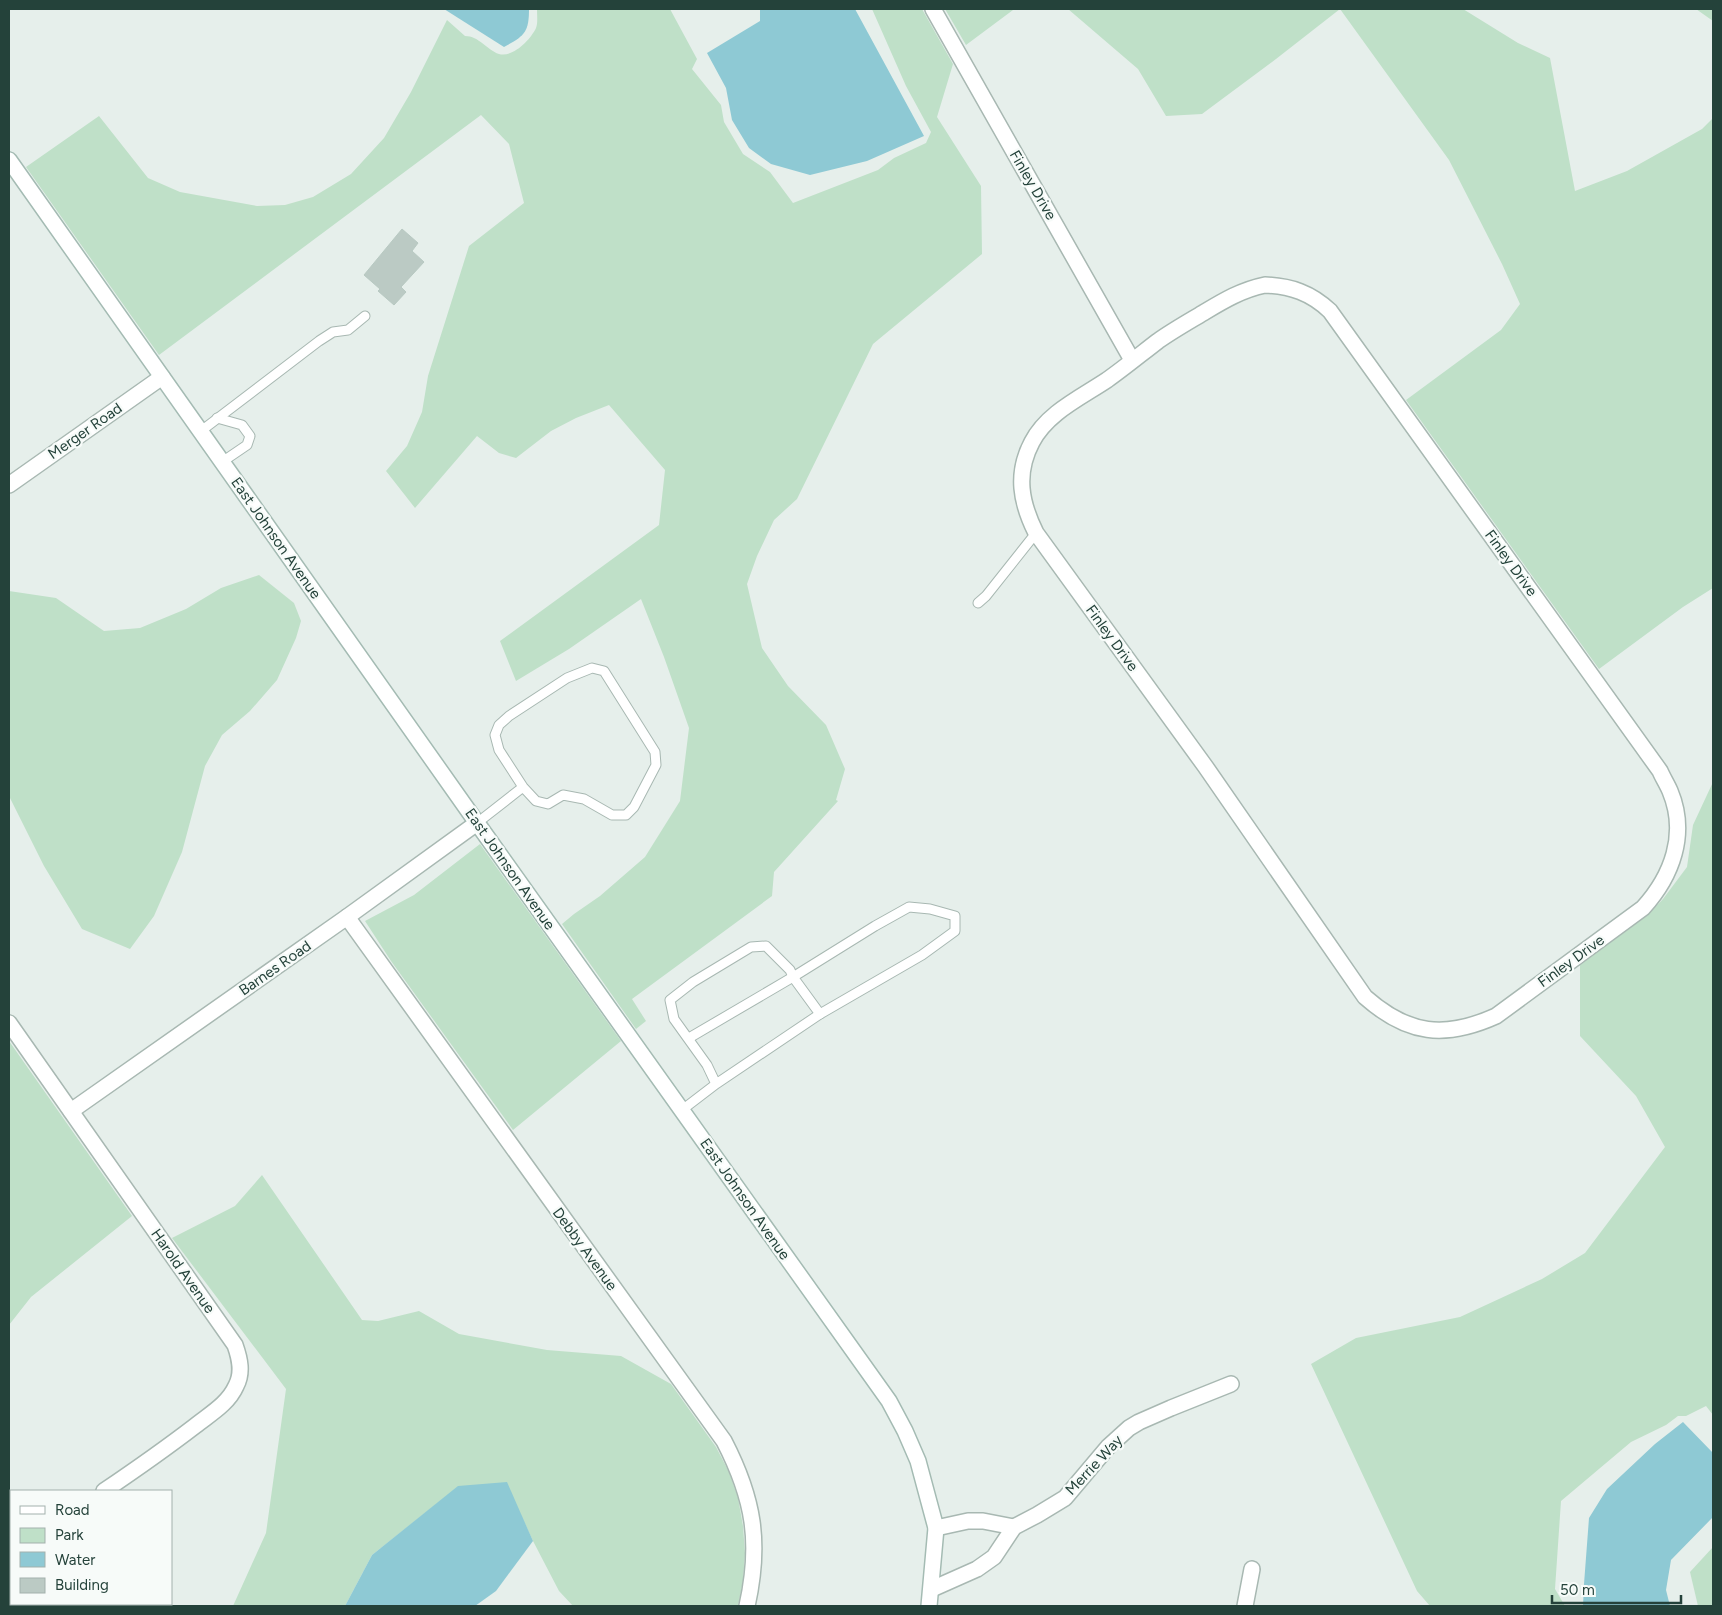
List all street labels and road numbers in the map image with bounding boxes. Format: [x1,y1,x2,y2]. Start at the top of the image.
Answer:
street label: Finley Drive [1006,147,1060,223]
street label: Merger Road [45,399,125,463]
street label: East Johnson Avenue [227,474,325,602]
street label: Finley Drive [1481,526,1541,600]
street label: Finley Drive [1082,601,1142,675]
street label: East Johnson Avenue [461,805,559,933]
street label: Finley Drive [1534,931,1608,991]
street label: Barnes Road [236,937,314,999]
street label: East Johnson Avenue [696,1135,794,1263]
street label: Debby Avenue [549,1204,621,1294]
street label: Harold Avenue [147,1225,219,1317]
street label: Merrie Way [1062,1431,1126,1499]

